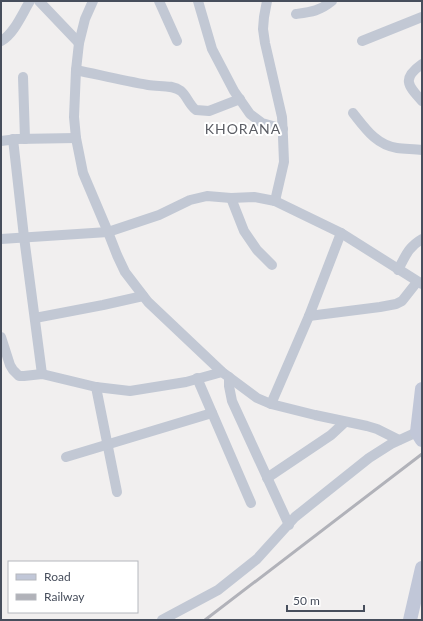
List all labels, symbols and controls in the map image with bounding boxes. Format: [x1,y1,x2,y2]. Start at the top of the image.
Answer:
district label: KHORANA [205,120,281,137]
legend [8,561,138,613]
text: Road [44,569,71,584]
scale bar [287,587,364,613]
text: Railway [44,589,85,604]
text: 50 m [293,593,320,608]

